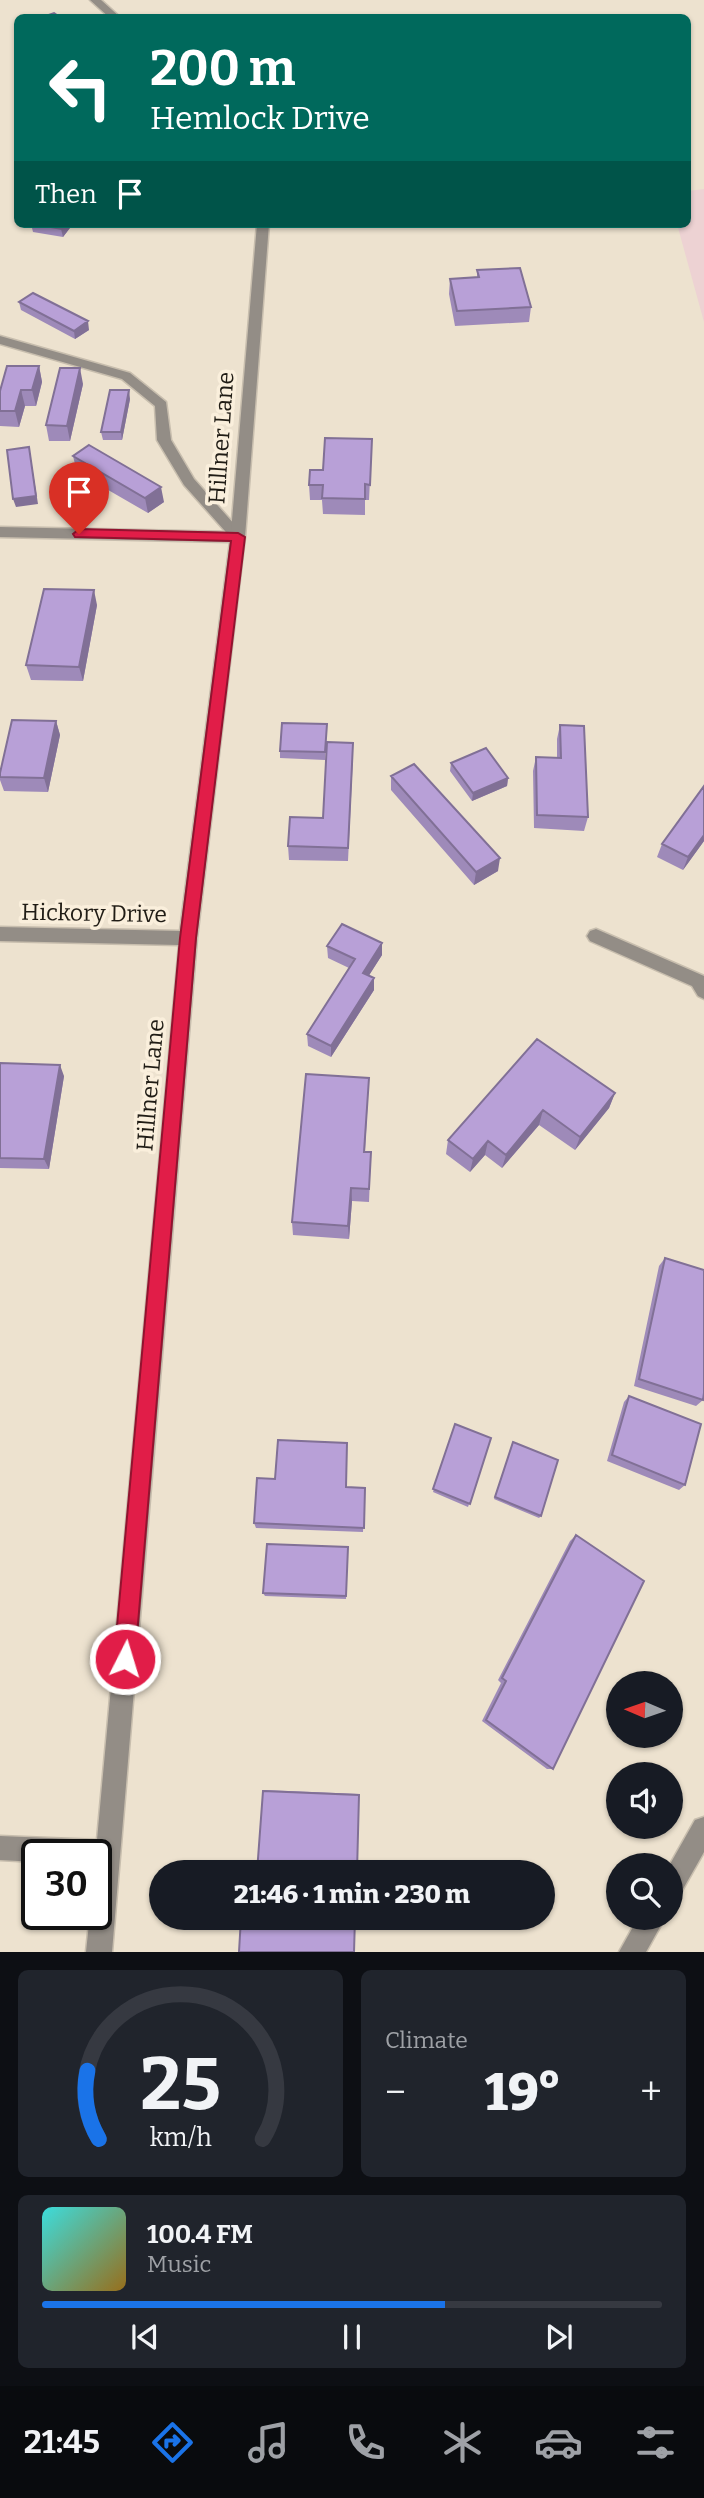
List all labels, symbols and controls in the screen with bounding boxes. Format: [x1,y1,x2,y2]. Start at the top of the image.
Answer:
text: 200 m [150,39,295,98]
icon: left [35,42,126,133]
text: Hemlock Drive [150,99,370,137]
icon: arrive [111,175,149,213]
text: Then [35,179,97,210]
street label: Hillner Lane [202,371,240,505]
pin [49,462,109,534]
icon: arrive [60,473,98,511]
street label: Hickory Drive [21,898,167,928]
street label: Hillner Lane [130,1018,170,1152]
position arrow [88,1622,162,1696]
north arrow [606,1671,682,1748]
map controls [606,1671,683,1930]
button: sound [606,1762,683,1839]
speed limit sign: 30 [21,1839,112,1930]
button: search [606,1853,683,1930]
text: 21:46 · 1 min · 230 m [234,1879,470,1910]
text: Climate [385,2026,468,2054]
text: 25 [140,2042,221,2129]
text: 19° [485,2061,561,2124]
text: − [385,2069,406,2115]
text: + [640,2069,662,2115]
text: km/h [150,2123,212,2153]
text: 100.4 FM [147,2219,253,2250]
text: Music [147,2250,211,2278]
icon: previous [126,2318,164,2356]
icon: pause [333,2318,371,2356]
icon: next [540,2318,578,2356]
icon: directions [148,2418,197,2467]
icon: music [244,2418,293,2467]
icon: phone [341,2418,390,2467]
icon: climate [438,2418,487,2467]
icon: car [534,2418,583,2467]
icon: filters [631,2418,680,2467]
text: 21:45 [24,2423,100,2461]

